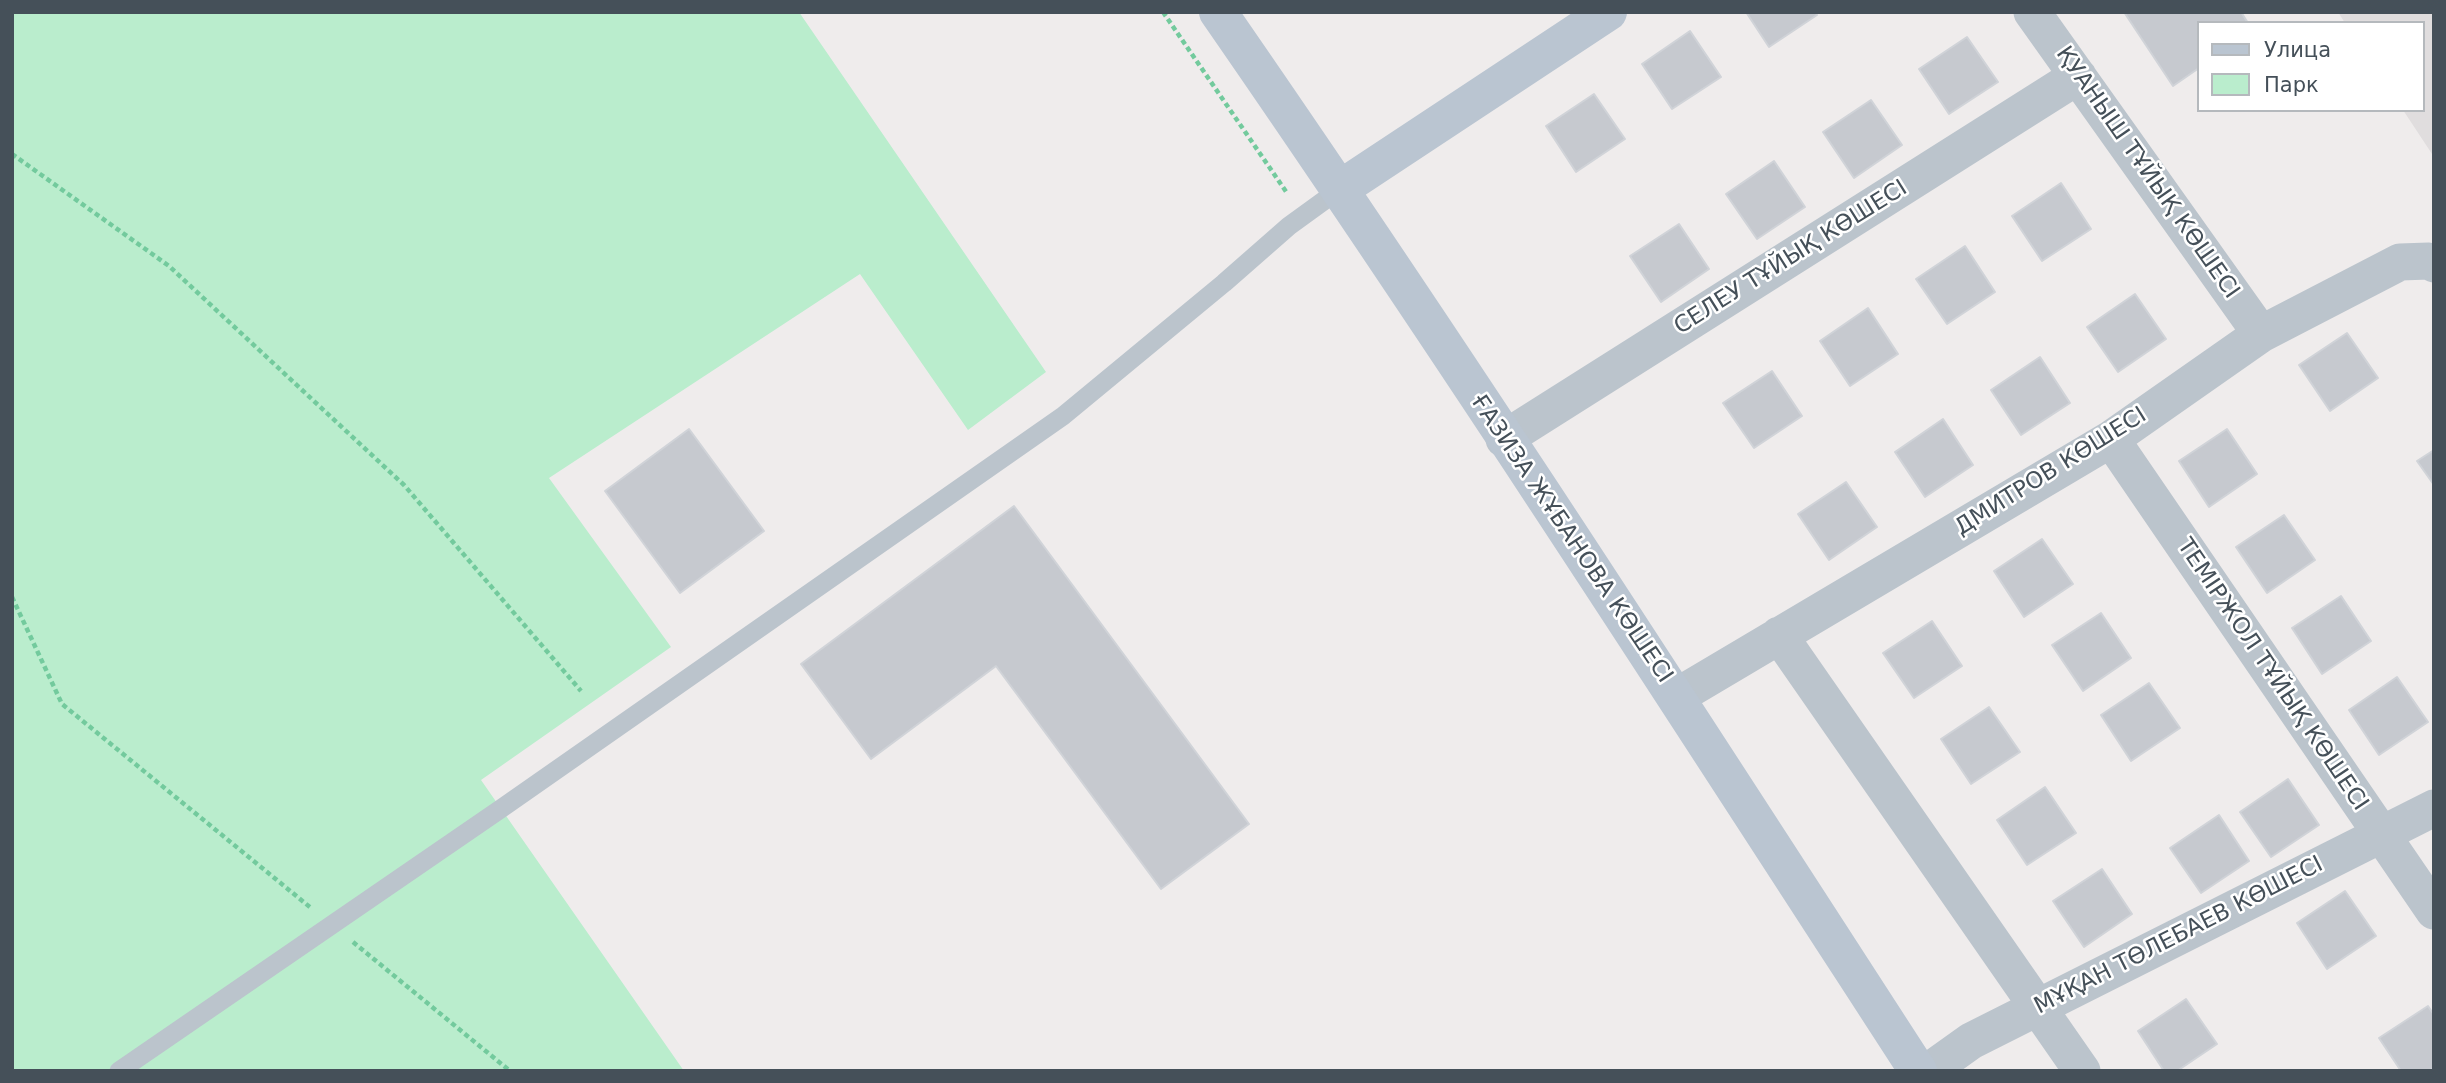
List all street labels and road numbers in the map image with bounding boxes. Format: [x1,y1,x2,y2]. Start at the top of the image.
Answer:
street label: ҚУАНЫШ ТҰЙЫҚ КӨШЕСІ [2049,42,2245,304]
street label: СЕЛЕУ ТҰЙЫҚ КӨШЕСІ [1669,175,1913,341]
street label: ҒАЗИЗА ЖҰБАНОВА КӨШЕСІ [1464,390,1678,688]
street label: ДМИТРОВ КӨШЕСІ [1950,402,2152,542]
street label: ТЕМІРЖОЛ ТҰЙЫҚ КӨШЕСІ [2170,534,2374,816]
street label: МҰҚАН ТӨЛЕБАЕВ КӨШЕСІ [2030,851,2328,1021]

